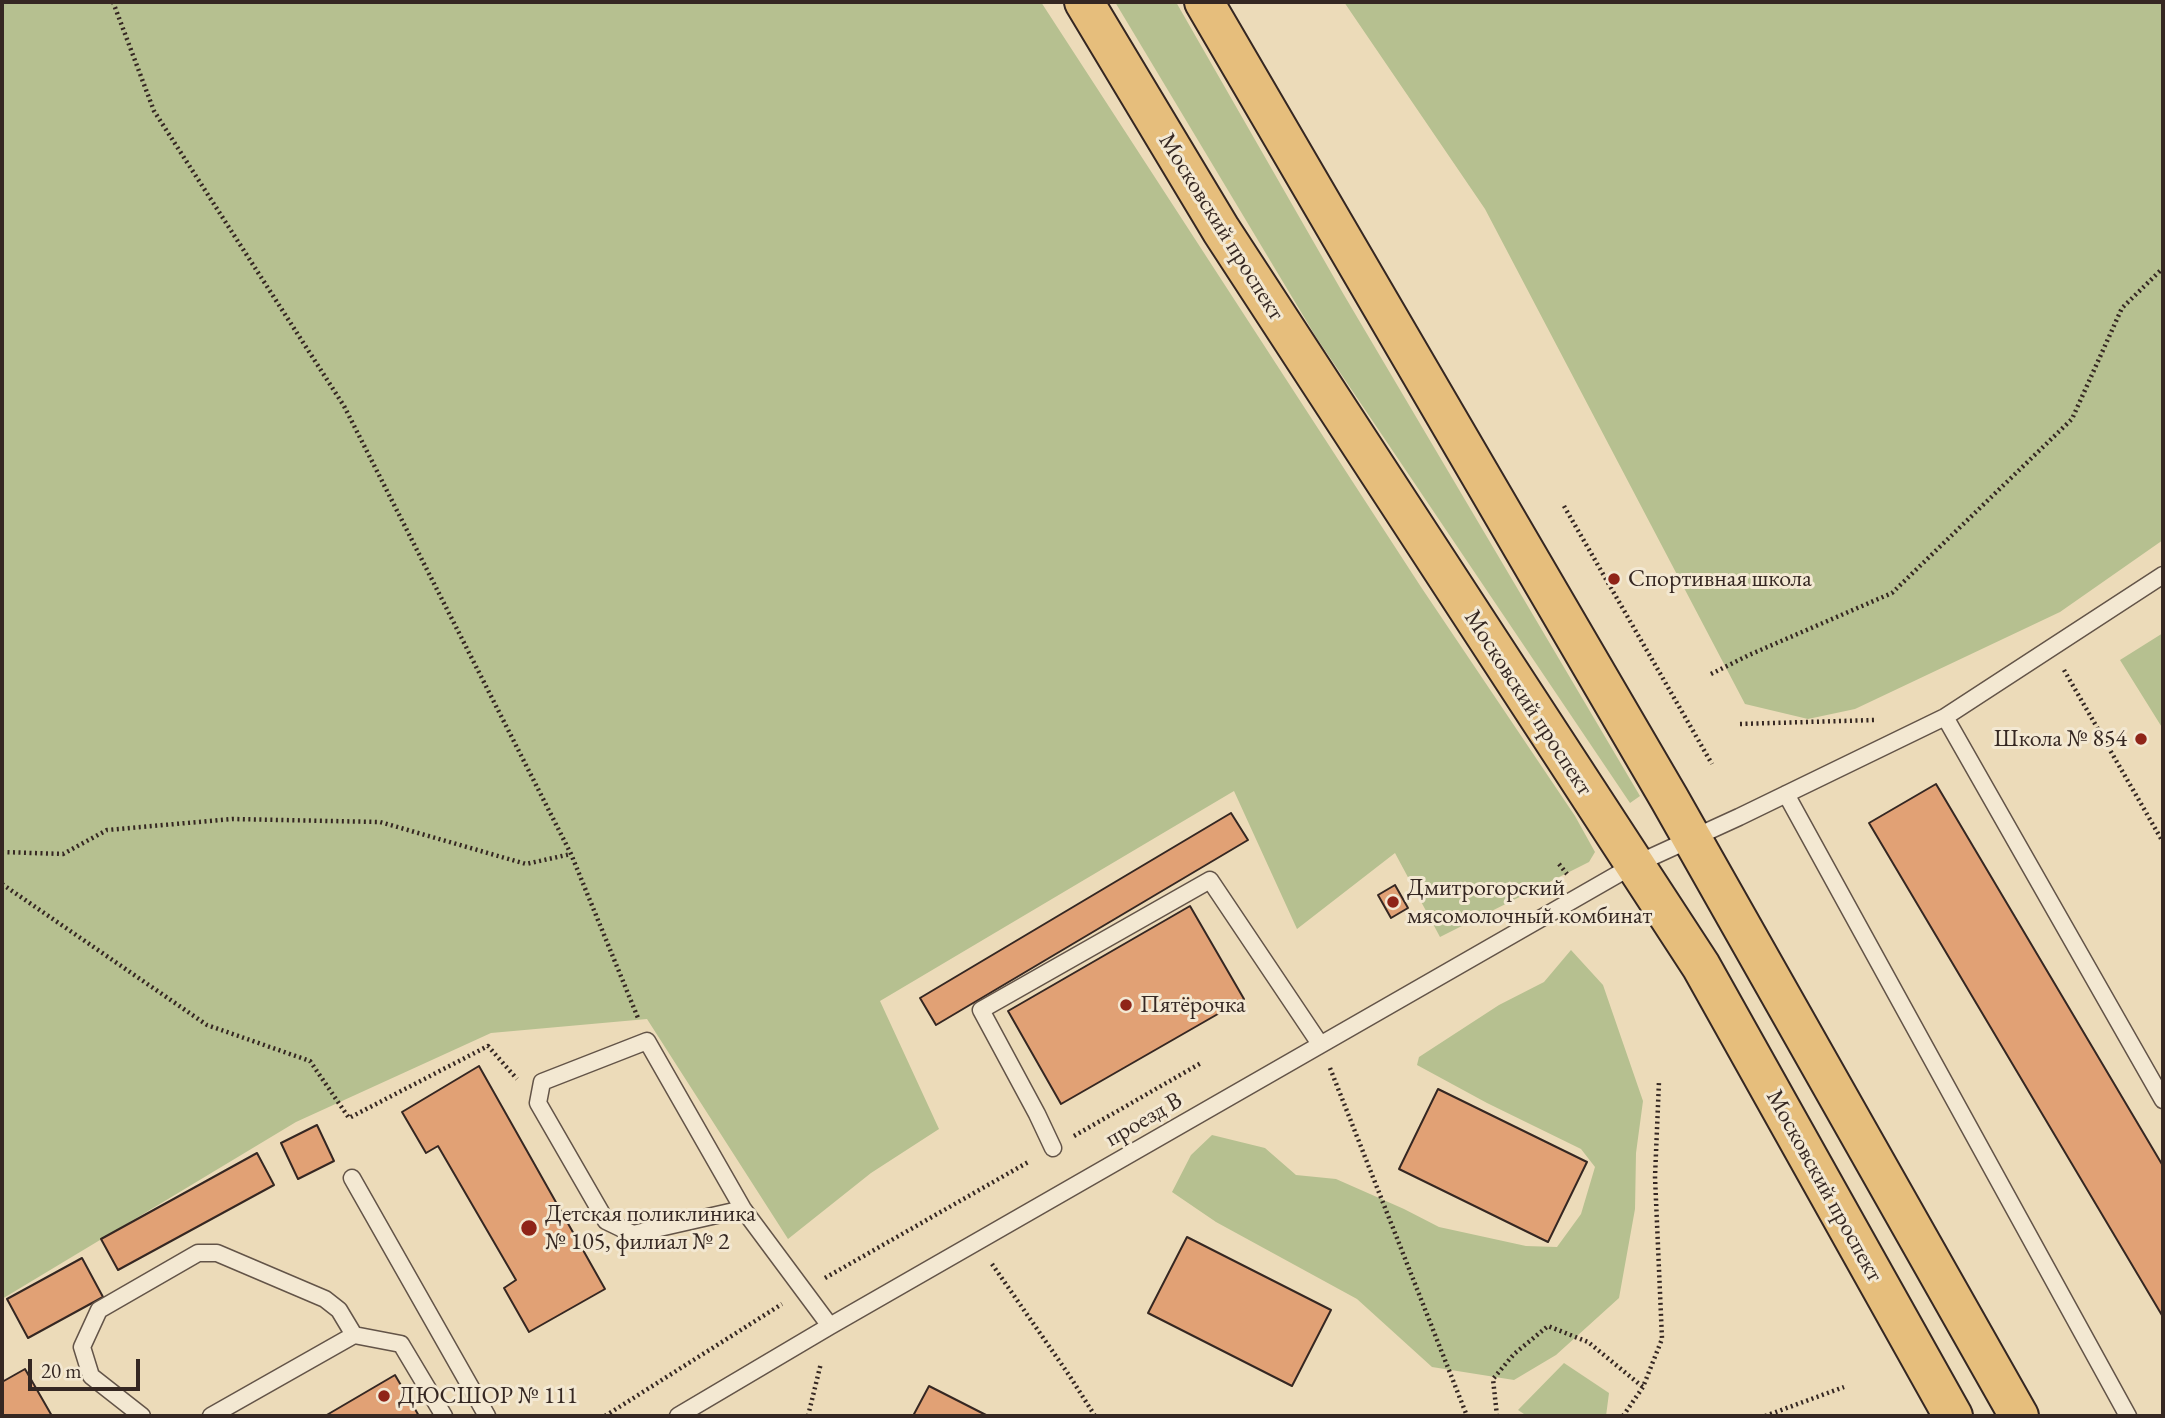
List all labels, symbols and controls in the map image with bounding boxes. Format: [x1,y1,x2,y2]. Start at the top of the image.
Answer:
street label: Московский проспект [1152,128,1290,326]
place label: Спортивная школа [1628,565,1812,593]
marker: Спортивная школа [1606,571,1622,587]
street label: Московский проспект [1457,605,1599,801]
place label: Школа № 854 [1994,725,2127,753]
marker: Школа № 854 [2133,731,2149,747]
place label: Дмитрогорский мясомолочный комбинат [1407,874,1652,930]
marker: Дмитрогорский мясомолочный комбинат [1385,894,1401,910]
place label: Пятёрочка [1140,991,1246,1019]
marker: Пятёрочка [1118,997,1134,1013]
street label: Московский проспект [1759,1085,1889,1287]
street label: проезд B [1100,1086,1188,1154]
place label: Детская поликлиника № 105, филиал № 2 [545,1200,756,1256]
marker: Детская поликлиника № 105, филиал № 2 [519,1218,539,1238]
scale bar [32,1344,144,1388]
text: 20 m [41,1357,82,1384]
place label: ДЮСШОР № 111 [398,1382,578,1410]
marker: ДЮСШОР № 111 [376,1388,392,1404]

